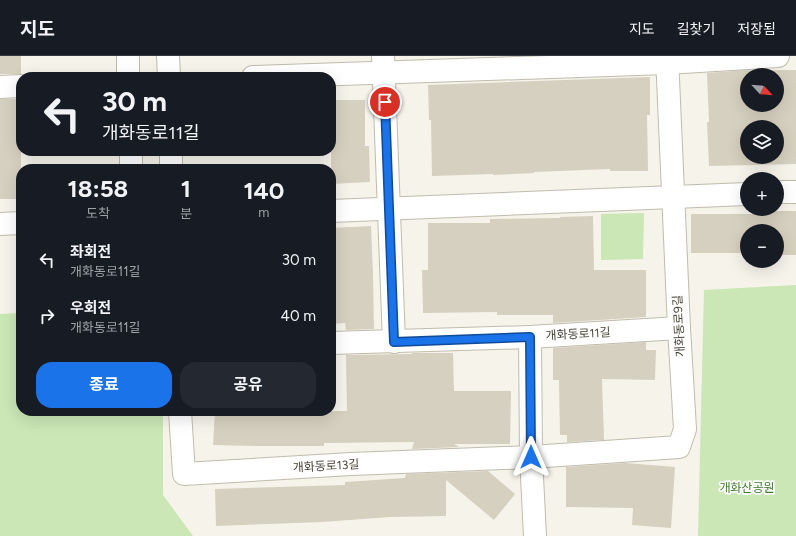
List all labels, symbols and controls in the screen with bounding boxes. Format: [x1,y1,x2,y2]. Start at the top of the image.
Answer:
text: 지도 [20,18,55,41]
text: 지도 [629,21,655,38]
text: 길찾기 [677,21,715,38]
text: 저장됨 [737,21,776,38]
north arrow [740,68,784,112]
map controls [740,68,784,268]
text: 30 m [102,84,167,118]
pin [368,85,402,119]
icon: left [36,88,88,140]
icon: arrive [374,91,396,113]
button: layers [740,120,784,164]
text: 개화동로11길 [102,122,200,144]
button: + [740,172,784,216]
text: 18:58 [68,174,128,203]
text: 1 [181,174,191,203]
text: 140 [243,176,284,205]
text: m [258,205,269,220]
text: 도착 [86,206,110,221]
text: 분 [180,206,192,221]
button: − [740,224,784,268]
text: 좌회전 [70,243,111,261]
icon: left [36,249,58,271]
text: 30 m [282,251,316,269]
text: 개화동로11길 [70,264,141,279]
street label: 개화동로9길 [670,295,688,357]
text: 우회전 [70,299,111,317]
icon: right [36,305,58,327]
text: 40 m [281,307,316,325]
text: 개화동로11길 [70,320,141,335]
street label: 개화동로11길 [545,325,611,343]
button: 종료 [36,362,172,408]
button: 공유 [180,362,316,408]
position arrow [510,436,552,478]
street label: 개화동로13길 [292,457,360,475]
park label: 개화산공원 [719,481,775,495]

